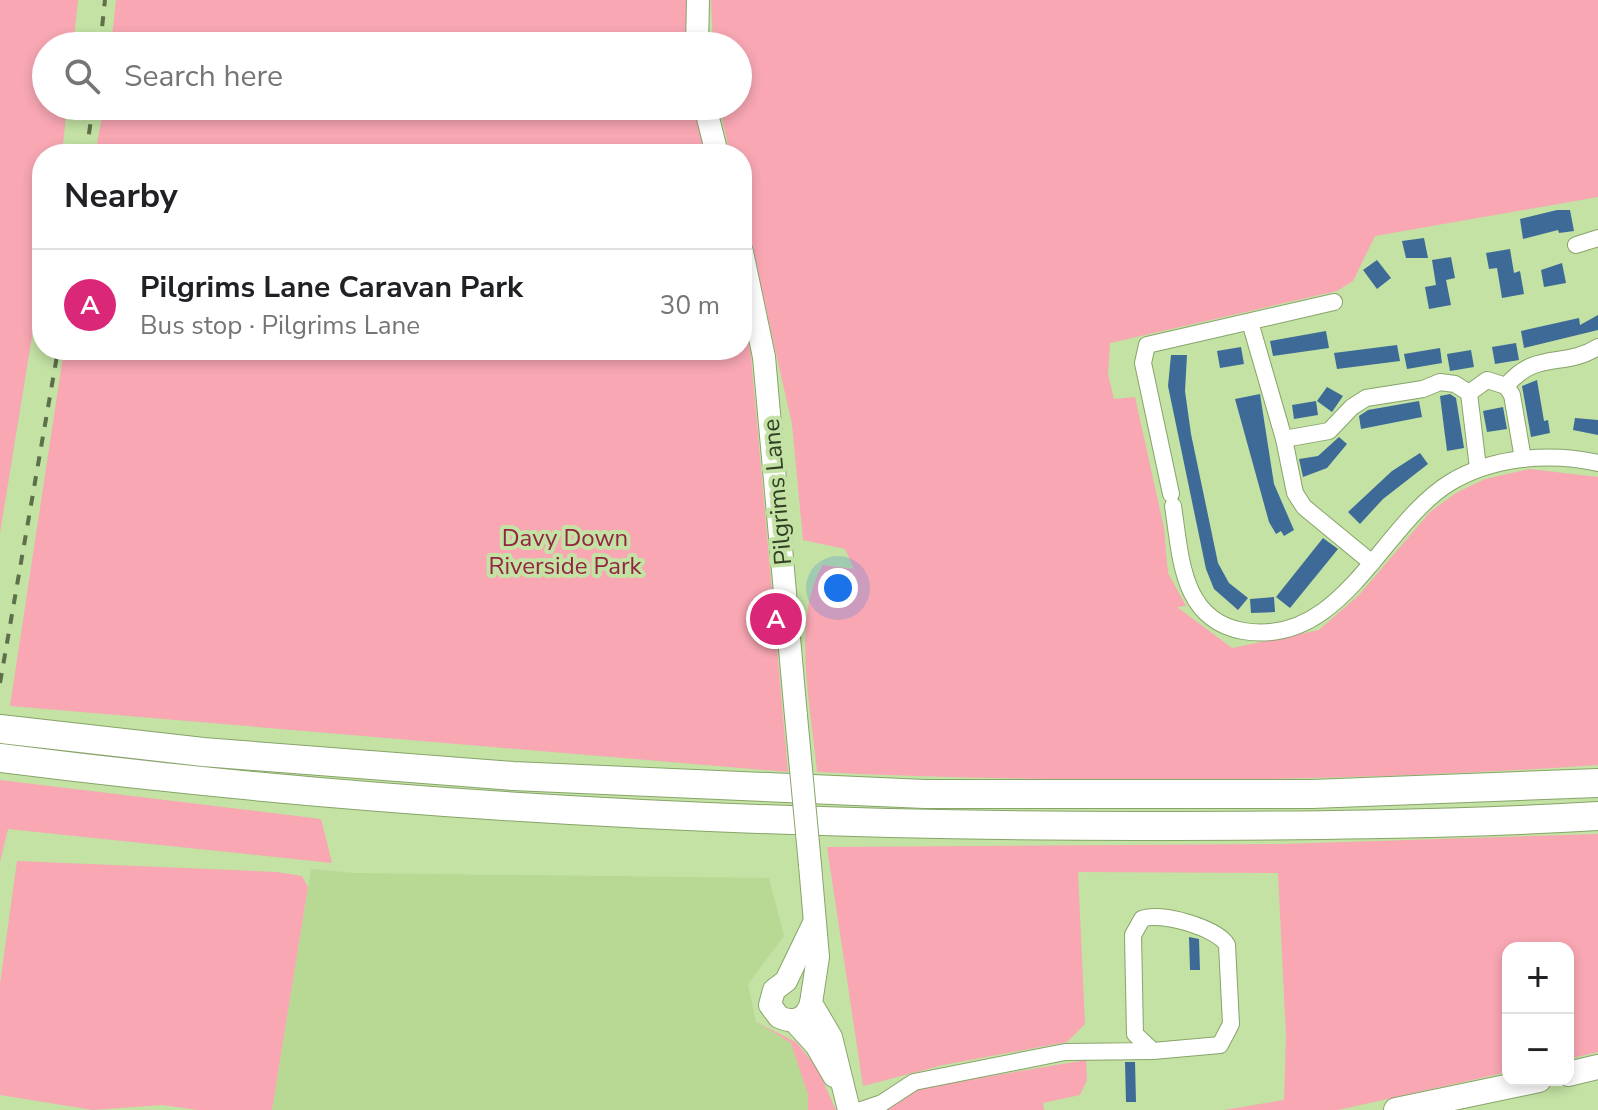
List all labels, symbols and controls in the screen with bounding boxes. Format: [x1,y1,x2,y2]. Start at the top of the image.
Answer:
search box [32,32,752,120]
icon: search [60,54,104,98]
text: Search here [124,56,283,97]
text: Nearby [64,173,178,219]
text: Pilgrims Lane Caravan Park [140,267,523,308]
text: A [80,288,100,323]
text: 30 m [660,288,720,323]
text: Bus stop · Pilgrims Lane [140,308,420,343]
street label: Pilgrims Lane [755,418,799,566]
park label: Davy Down Riverside Park [488,522,643,582]
your location [818,568,858,608]
pin: A [750,589,802,649]
map controls [1502,942,1574,1086]
button: + [1502,942,1574,1014]
button: − [1502,1014,1574,1086]

